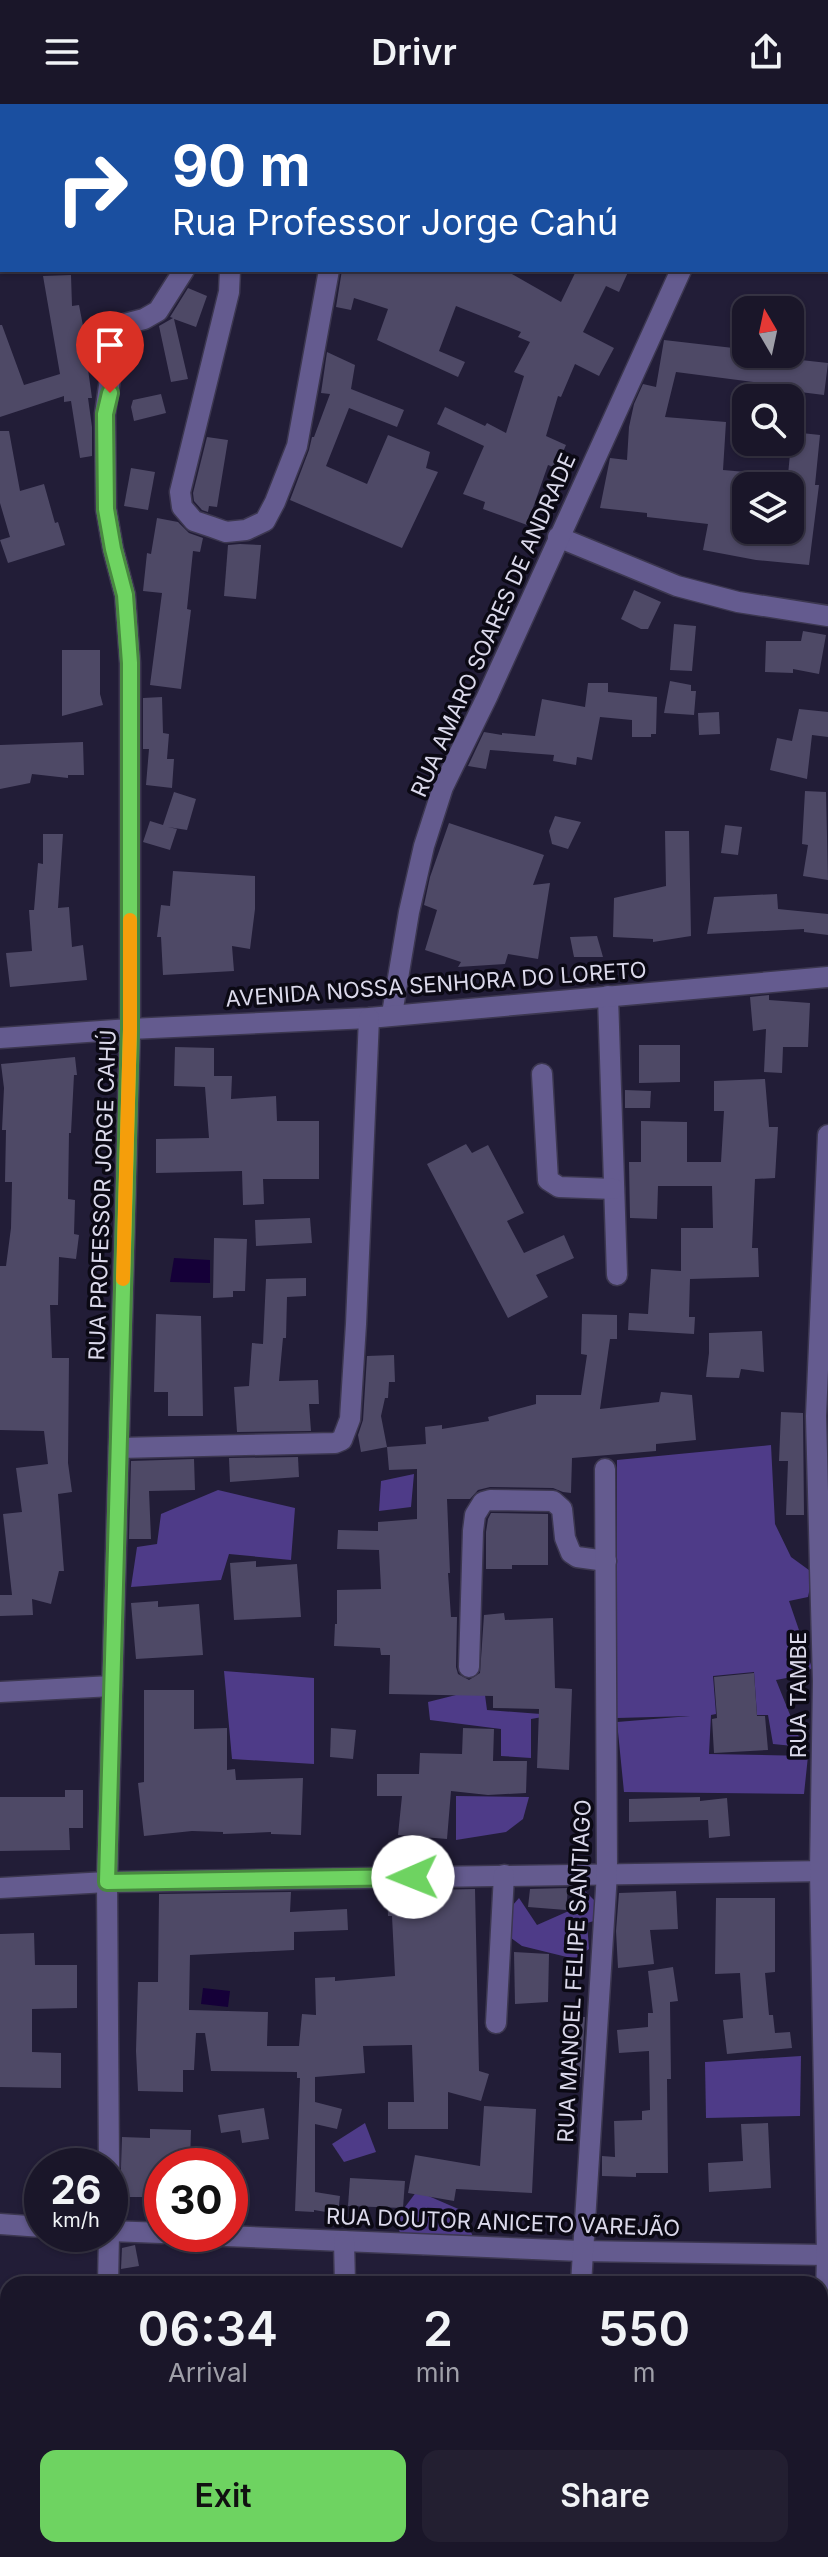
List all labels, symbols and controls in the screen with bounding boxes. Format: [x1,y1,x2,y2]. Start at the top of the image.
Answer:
icon: menu [40,30,84,74]
text: Drivr [371,30,457,74]
icon: share [744,30,788,74]
text: 90 m [172,132,311,200]
icon: right [40,136,144,240]
text: Rua Professor Jorge Cahú [172,200,618,244]
north arrow [732,296,804,368]
map controls [732,296,804,544]
pin [76,311,144,393]
icon: arrive [88,323,132,367]
button: search [732,384,804,456]
street label: RUA AMARO SOARES DE ANDRADE [405,449,581,801]
button: layers [732,472,804,544]
street label: AVENIDA NOSSA SENHORA DO LORETO [225,956,647,1012]
street label: RUA PROFESSOR JORGE CAHÚ [83,1029,121,1361]
street label: RUA TAMBE [785,1632,811,1758]
street label: RUA MANOEL FELIPE SANTIAGO [552,1799,596,2143]
position arrow [371,1835,455,1919]
speed limit sign: 30 [144,2148,248,2252]
text: 26 [50,2165,102,2214]
street label: RUA DOUTOR ANICETO VAREJÃO [325,2203,681,2241]
text: km/h [52,2208,100,2232]
text: 06:34 [138,2299,278,2358]
text: 2 [423,2299,453,2358]
text: 550 [598,2299,690,2358]
text: Arrival [168,2357,248,2388]
text: min [416,2357,460,2388]
text: m [633,2357,656,2388]
button: Exit [40,2450,406,2542]
button: Share [422,2450,788,2542]

